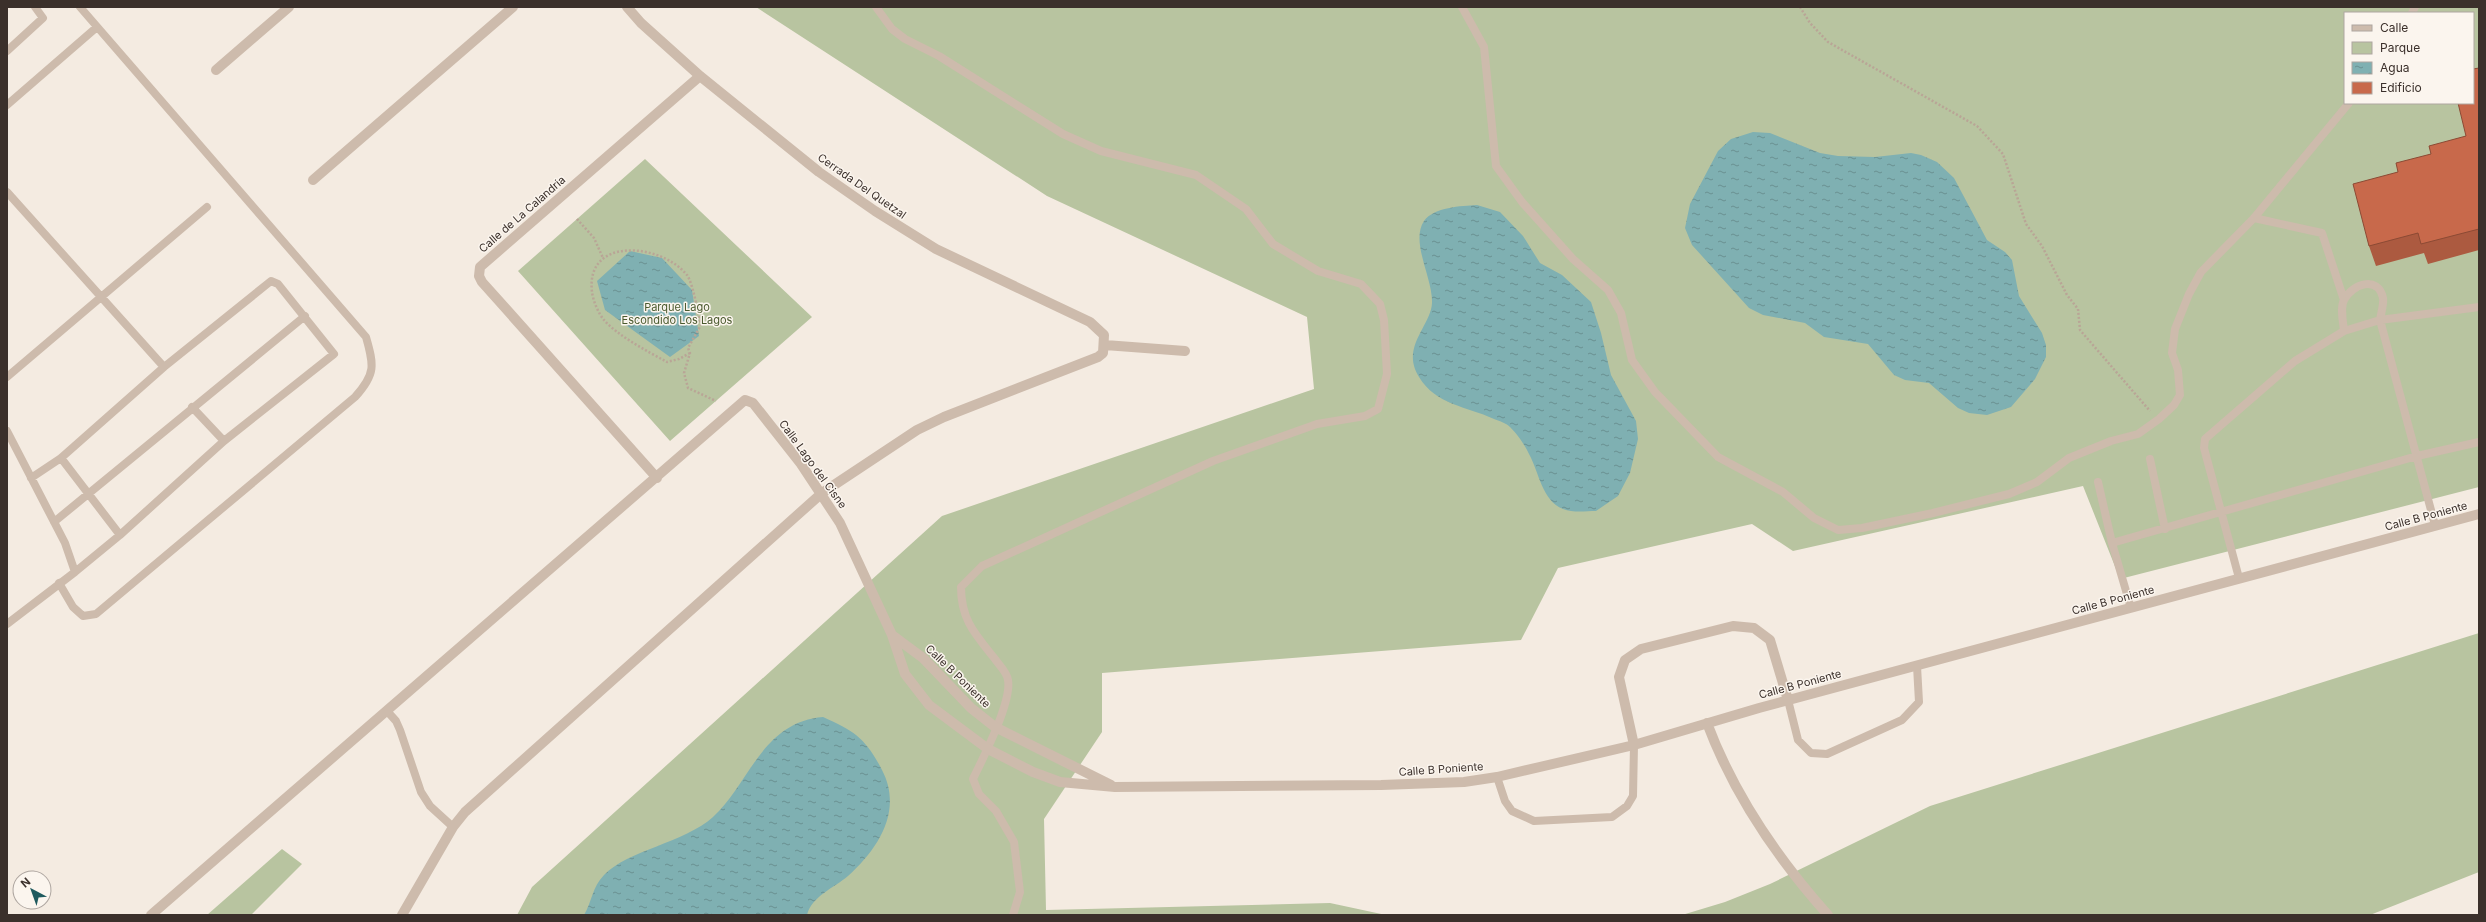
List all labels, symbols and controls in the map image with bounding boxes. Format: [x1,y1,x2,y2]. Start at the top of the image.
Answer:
legend [2344,12,2474,104]
text: Calle [2380,20,2408,35]
text: Parque [2380,40,2420,55]
text: Agua [2380,60,2409,75]
text: Edificio [2380,80,2422,95]
street label: Cerrada Del Quetzal [815,150,909,222]
street label: Calle de La Calandria [476,173,568,255]
park label: Parque Lago Escondido Los Lagos [622,300,733,327]
street label: Calle Lago del Cisne [776,417,850,511]
street label: Calle B Poniente [2383,498,2469,534]
street label: Calle B Poniente [2070,582,2156,618]
street label: Calle B Poniente [923,641,993,711]
street label: Calle B Poniente [1757,666,1843,702]
street label: Calle B Poniente [1398,759,1484,779]
north arrow [12,870,52,910]
text: N [18,874,33,890]

